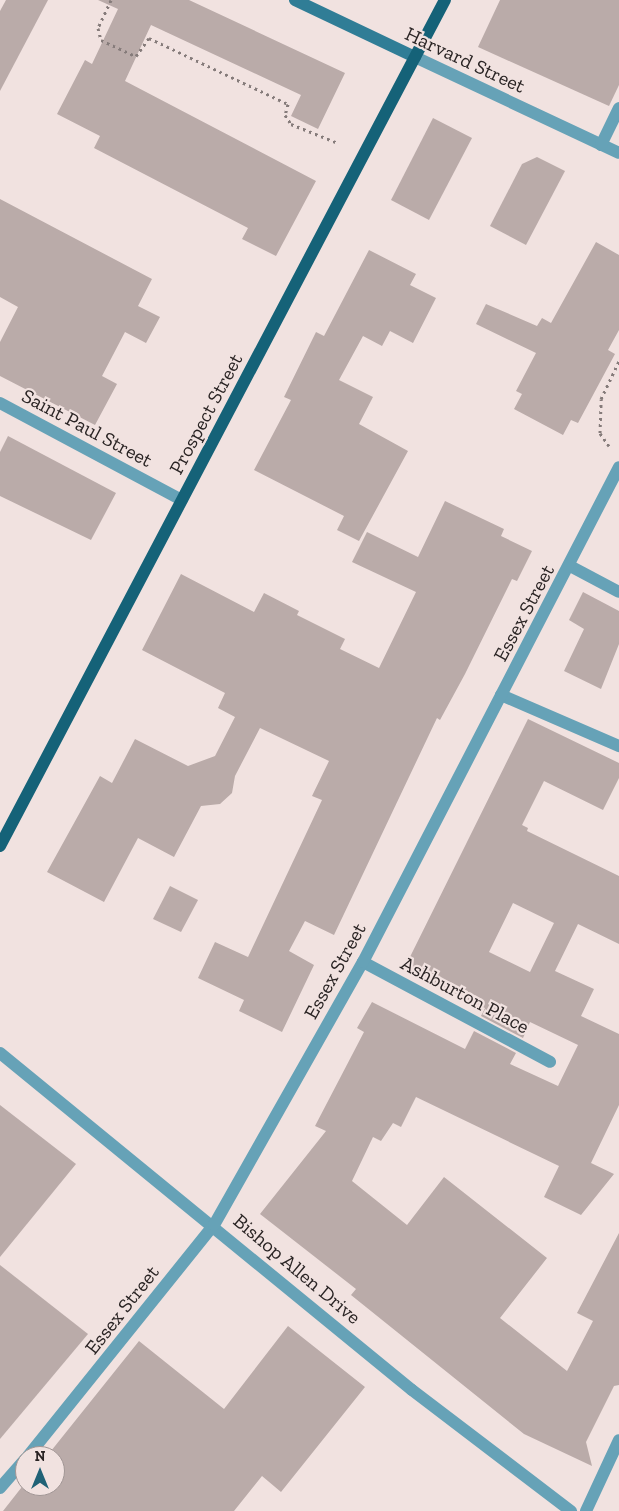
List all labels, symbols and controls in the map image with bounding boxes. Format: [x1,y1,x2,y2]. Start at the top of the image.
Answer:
street label: Harvard Street [401,22,529,98]
street label: Prospect Street [164,350,248,478]
street label: Saint Paul Street [18,384,156,472]
street label: Essex Street [489,561,559,665]
street label: Essex Street [299,919,371,1023]
street label: Ashburton Place [397,951,533,1039]
street label: Bishop Allen Drive [228,1209,366,1329]
street label: Essex Street [80,1261,164,1359]
north arrow [15,1446,65,1496]
text: N [35,1448,45,1465]

